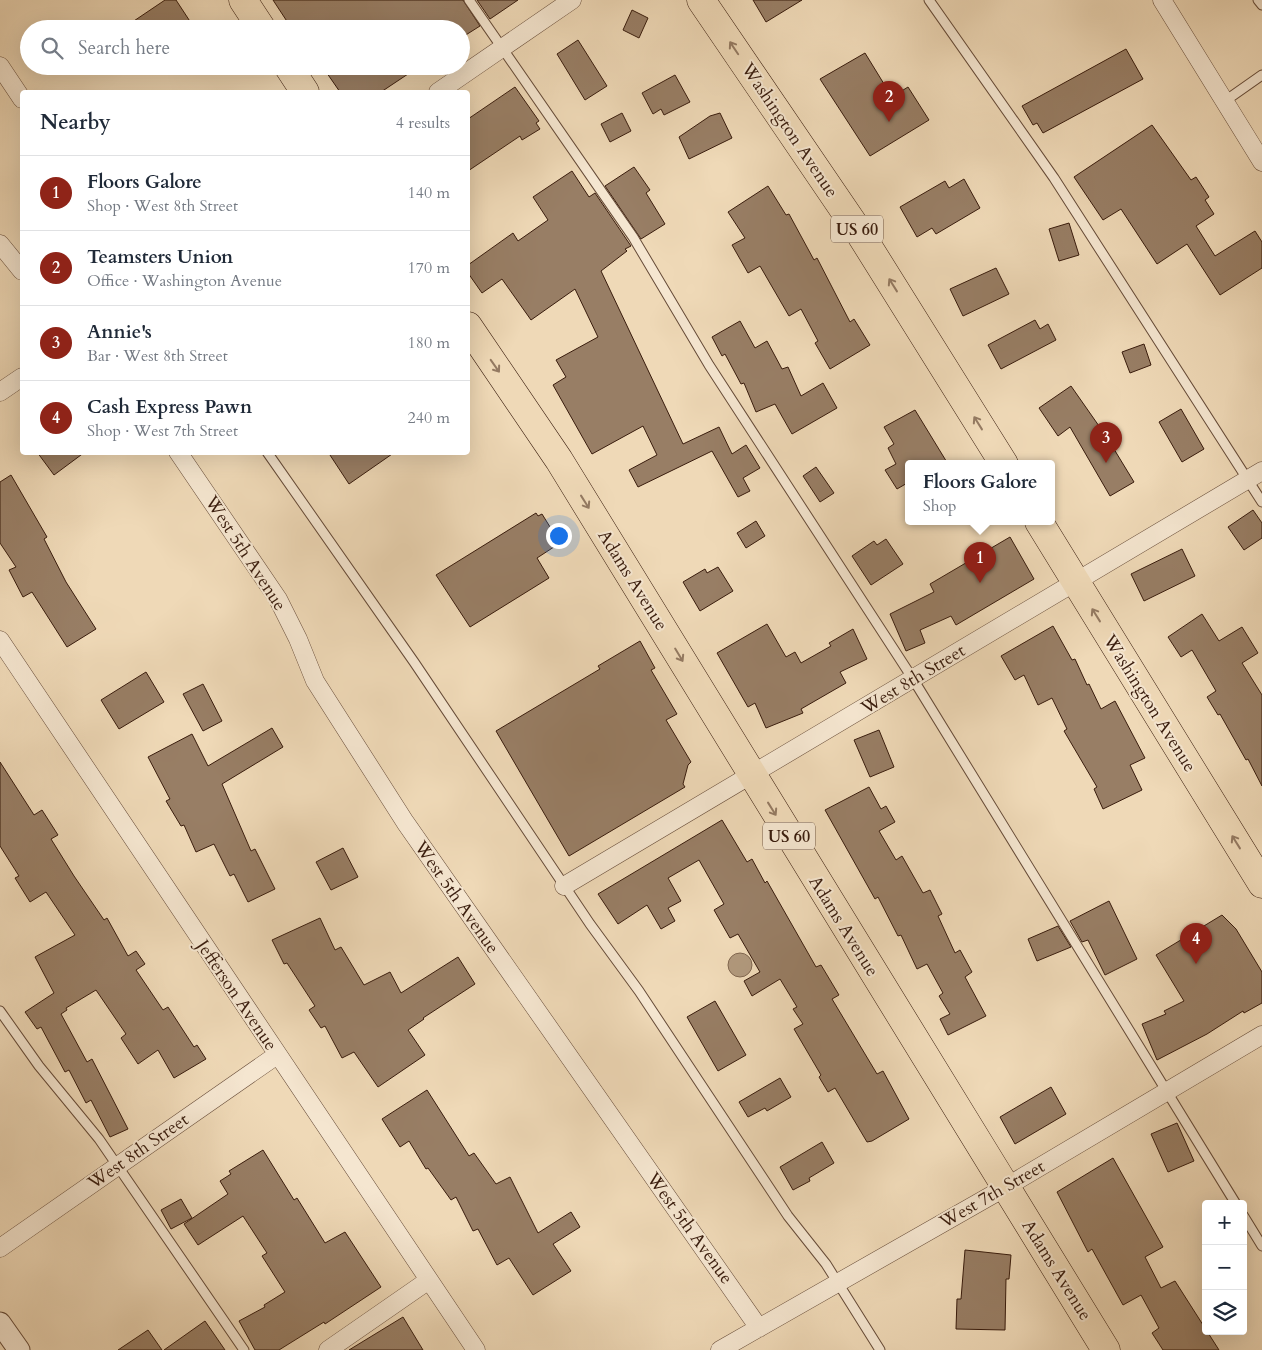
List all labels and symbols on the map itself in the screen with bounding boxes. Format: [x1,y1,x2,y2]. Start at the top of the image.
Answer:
one-way arrow [729,41,739,55]
street label: Washington Avenue [735,57,844,203]
pin: 2 [873,81,905,122]
road number: US 60 [831,215,883,242]
one-way arrow [887,278,897,292]
one-way arrow [490,359,500,373]
one-way arrow [973,416,983,430]
pin: 3 [1090,422,1122,463]
street label: West 5th Avenue [198,490,292,616]
one-way arrow [580,494,590,508]
your location [546,523,572,549]
street label: Adams Avenue [592,525,674,635]
pin: 1 [964,542,996,583]
one-way arrow [1091,608,1101,622]
street label: Washington Avenue [1097,629,1202,777]
street label: West 8th Street [856,638,970,721]
one-way arrow [675,647,685,661]
one-way arrow [767,802,777,816]
road number: US 60 [763,822,815,849]
street label: West 5th Avenue [408,835,505,959]
one-way arrow [1231,836,1241,850]
street label: Adams Avenue [803,871,885,981]
pin: 4 [1180,923,1212,964]
street label: Jefferson Avenue [188,932,283,1056]
street label: West 8th Street [82,1107,194,1196]
street label: West 7th Street [934,1154,1050,1235]
street label: West 5th Avenue [640,1167,739,1289]
street label: Adams Avenue [1016,1215,1098,1325]

